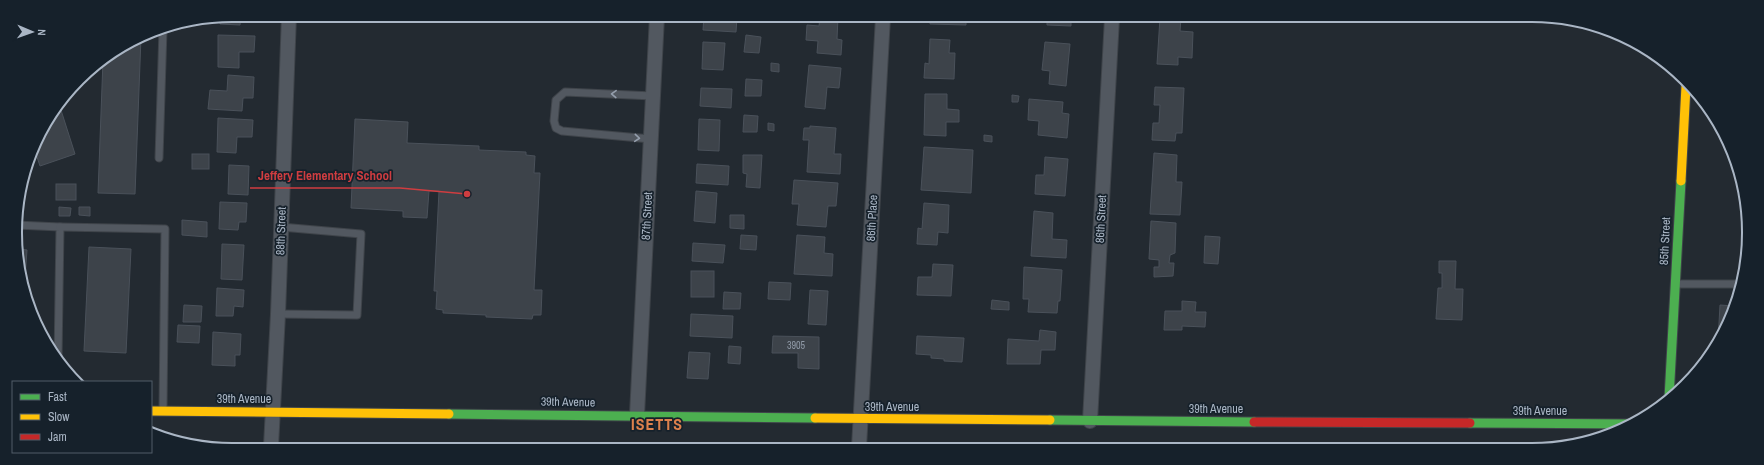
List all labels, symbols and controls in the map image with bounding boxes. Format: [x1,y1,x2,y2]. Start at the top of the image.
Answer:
north arrow [12,12,52,52]
text: N [35,29,49,36]
one-way arrow [611,90,617,98]
one-way arrow [634,133,640,142]
callout: Jeffery Elementary School [250,163,400,188]
text: Jeffery Elementary School [258,167,392,184]
street label: 87th Street [638,191,656,240]
street label: 86th Place [863,194,881,242]
street label: 86th Street [1092,194,1110,243]
street label: 88th Street [272,206,290,255]
street label: 85th Street [1656,216,1674,265]
house number: 3905 [787,339,806,352]
legend [12,381,152,453]
text: Fast [48,389,67,405]
street label: 39th Avenue [217,391,271,407]
street label: 39th Avenue [541,394,595,410]
street label: 39th Avenue [865,399,919,415]
street label: 39th Avenue [1189,401,1243,417]
street label: 39th Avenue [1513,403,1567,419]
text: Slow [48,409,70,425]
district label: ISETTS [631,413,683,435]
text: Jam [48,429,67,445]

